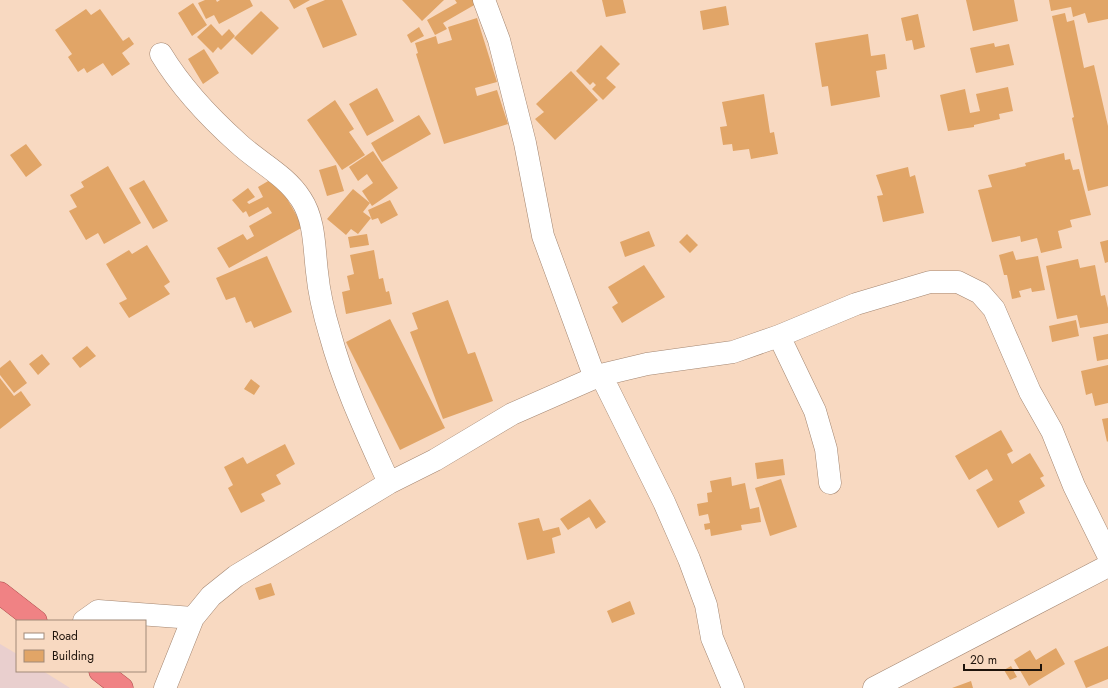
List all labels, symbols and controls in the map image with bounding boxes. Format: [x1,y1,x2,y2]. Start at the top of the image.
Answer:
legend [16,620,146,672]
text: Road [52,627,78,645]
scale bar [964,646,1041,672]
text: Building [52,647,94,665]
text: 20 m [970,651,997,669]

